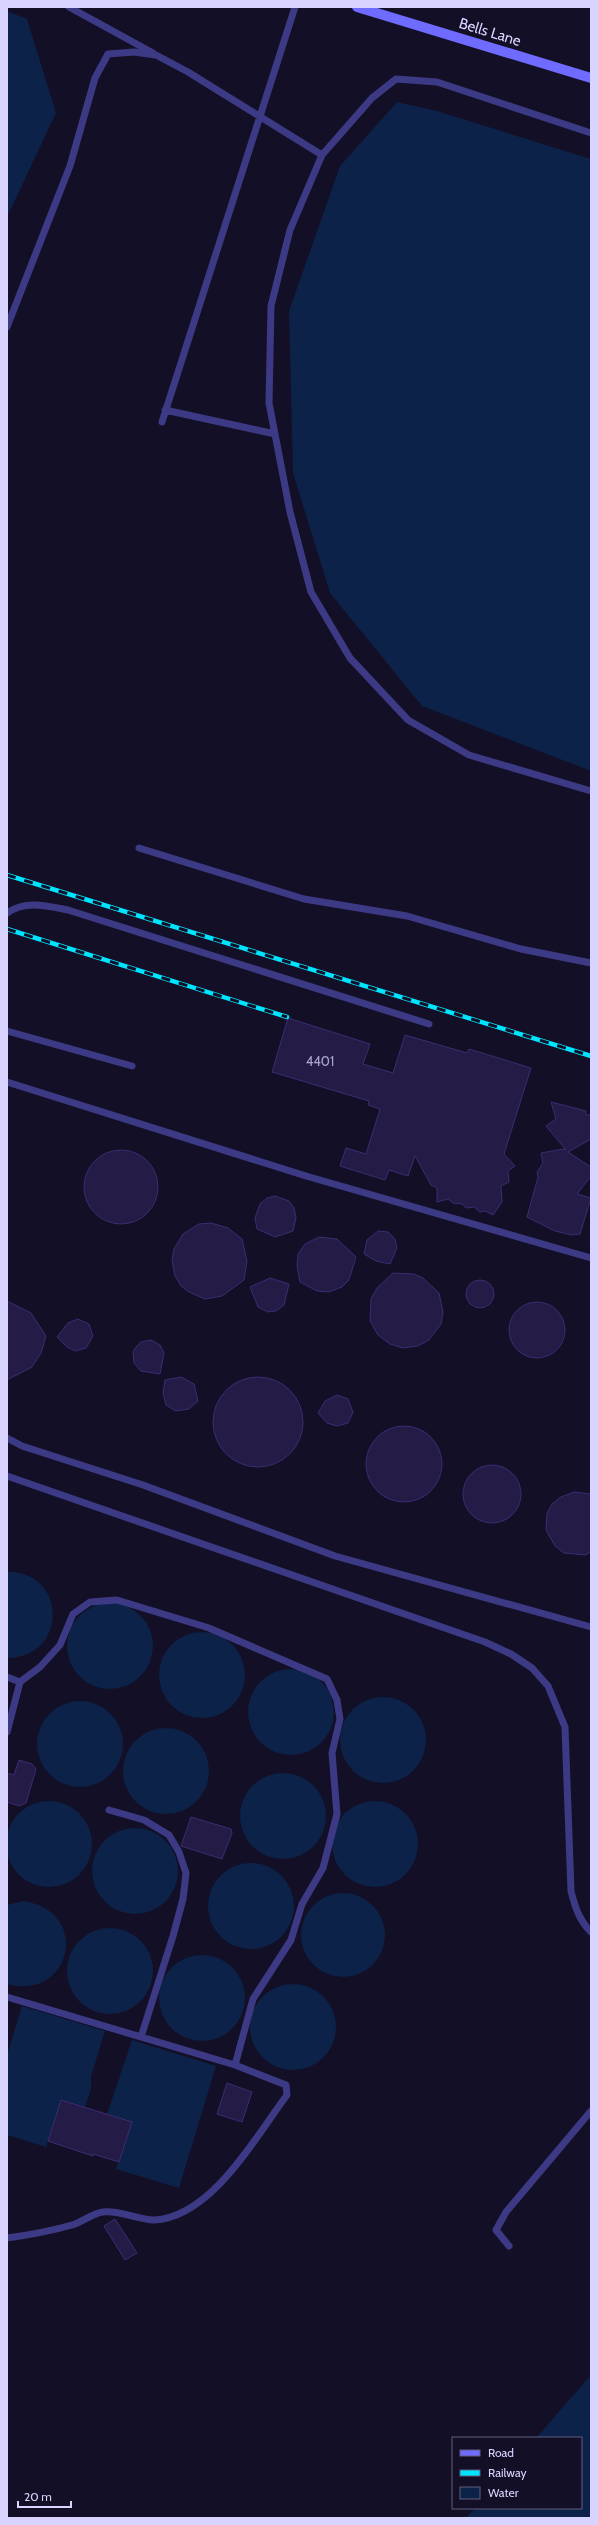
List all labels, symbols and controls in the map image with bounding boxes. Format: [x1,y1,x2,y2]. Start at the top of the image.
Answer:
street label: Bells Lane [457,14,524,50]
house number: 4401 [306,1053,334,1069]
legend [452,2437,582,2509]
text: Road [488,2445,514,2460]
text: Railway [488,2465,526,2480]
scale bar [18,2483,71,2509]
text: Water [488,2485,519,2500]
text: 20 m [24,2489,52,2504]

